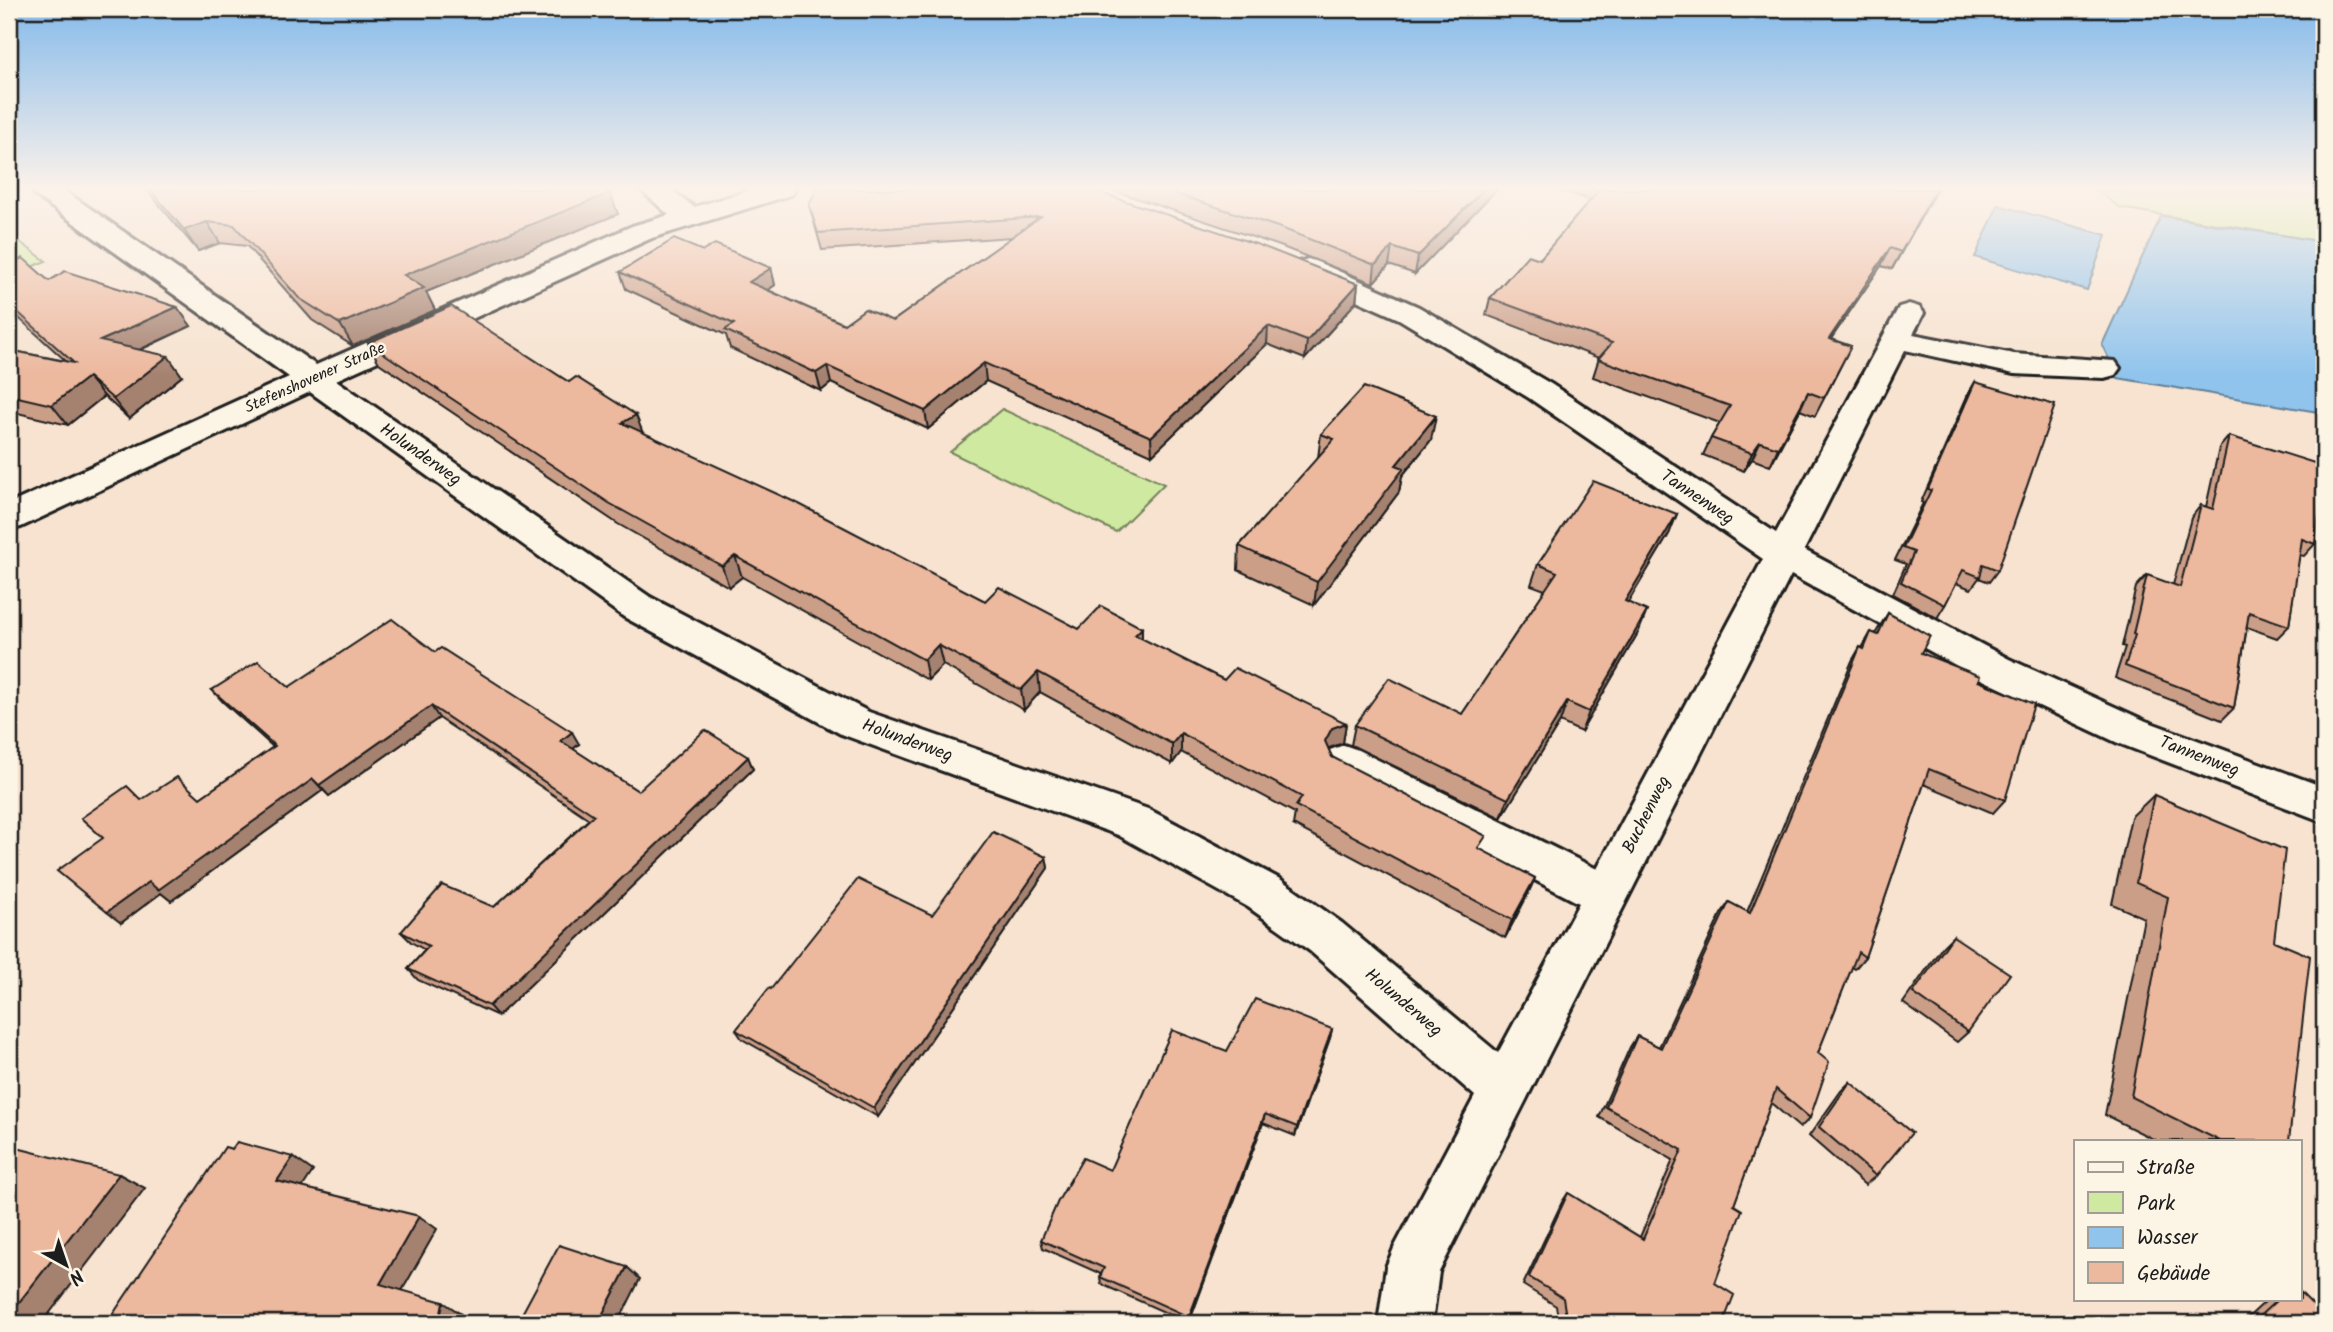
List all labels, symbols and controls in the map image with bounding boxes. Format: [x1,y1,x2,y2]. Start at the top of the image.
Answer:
street label: Stefenshovener Straße [241,336,389,420]
street label: Holunderweg [373,416,467,494]
street label: Tannenweg [1654,463,1740,533]
street label: Holunderweg [858,711,956,771]
street label: Tannenweg [2155,728,2243,786]
street label: Buchenweg [1615,771,1679,859]
street label: Holunderweg [1357,961,1449,1045]
legend [2074,1140,2302,1300]
text: Straße [2137,1152,2195,1185]
text: Park [2137,1188,2175,1221]
text: Wasser [2137,1222,2199,1255]
north arrow [32,1230,102,1300]
text: Gebäude [2137,1258,2211,1291]
text: N [61,1261,90,1292]

